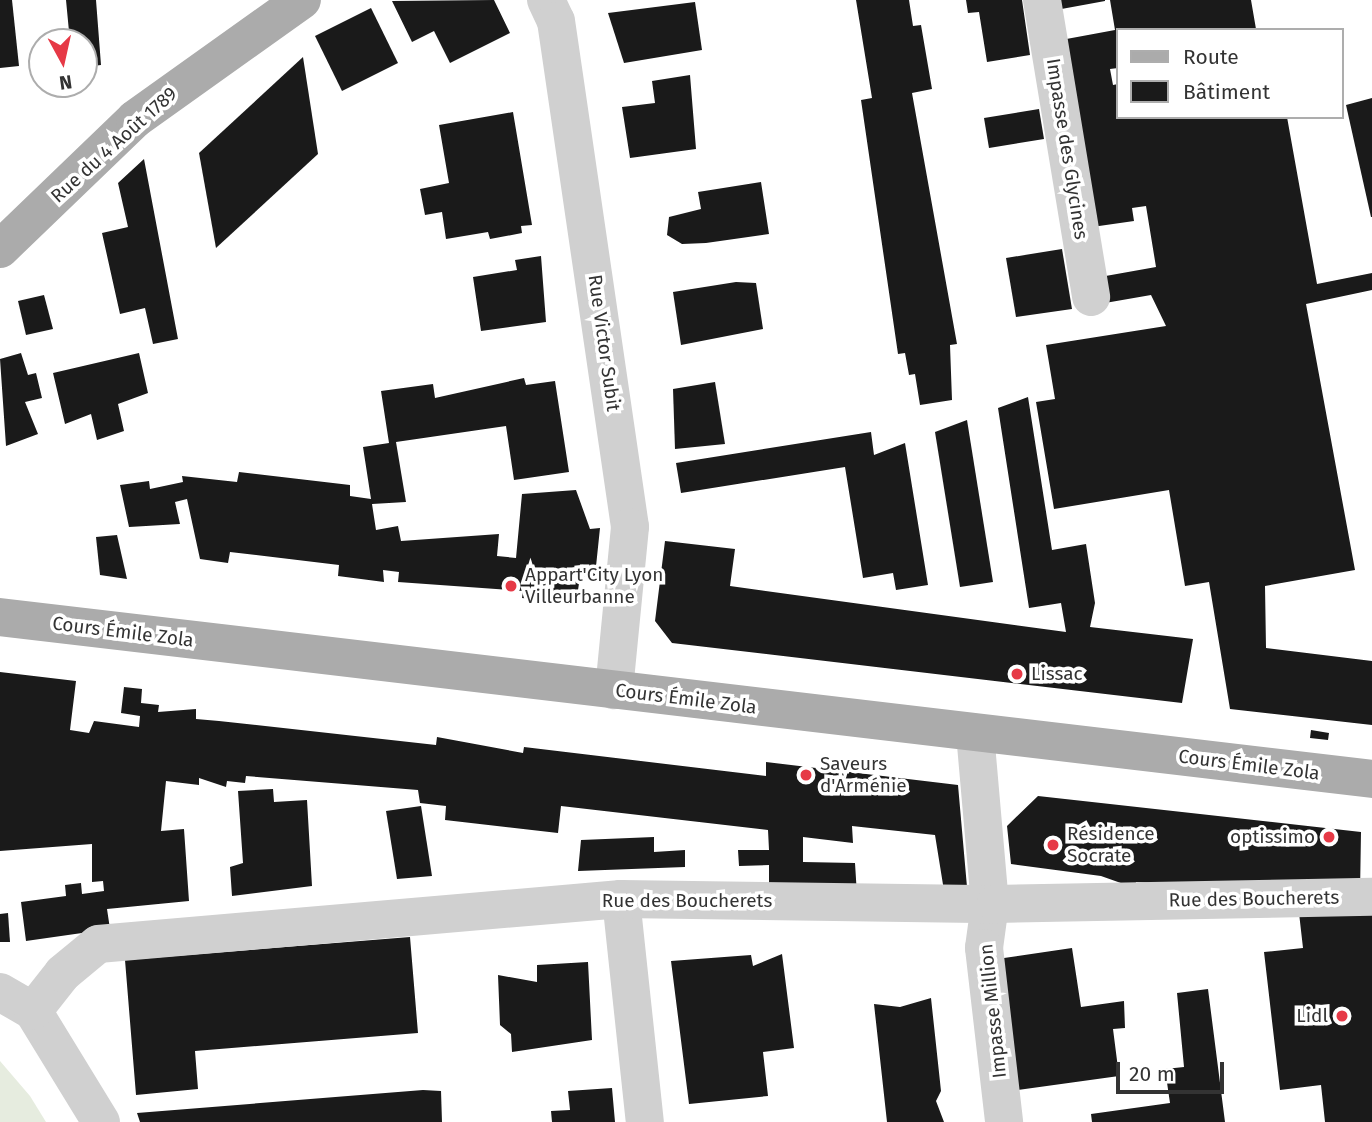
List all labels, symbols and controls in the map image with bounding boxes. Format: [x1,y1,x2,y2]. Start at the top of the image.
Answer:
north arrow [28,28,98,98]
legend [1116,28,1344,119]
text: Route [1183,44,1239,70]
street label: Impasse des Glycines [1041,57,1093,241]
text: N [58,70,74,95]
text: Bâtiment [1183,79,1270,105]
street label: Rue du 4 Août 1789 [46,82,182,208]
street label: Rue Victor Subit [583,273,625,413]
place label: Appart'City Lyon Villeurbanne [525,564,663,608]
marker: Appart'City Lyon Villeurbanne [503,578,519,594]
street label: Cours Émile Zola [51,612,195,652]
place label: Lissac [1031,663,1083,685]
marker: Lissac [1009,666,1025,682]
street label: Cours Émile Zola [614,679,758,719]
street label: Cours Émile Zola [1177,745,1321,785]
place label: Saveurs d'Arménie [820,753,907,797]
marker: Saveurs d'Arménie [798,767,814,783]
place label: Résidence Socrate [1067,823,1155,867]
place label: optissimo [1230,826,1315,848]
marker: optissimo [1321,829,1337,845]
marker: Résidence Socrate [1045,837,1061,853]
street label: Rue des Boucherets [1168,886,1340,912]
street label: Rue des Boucherets [602,890,772,912]
street label: Impasse Million [975,943,1011,1079]
place label: Lidl [1296,1005,1328,1027]
marker: Lidl [1334,1008,1350,1024]
scale bar [1120,1048,1228,1092]
text: 20 m [1129,1061,1175,1087]

